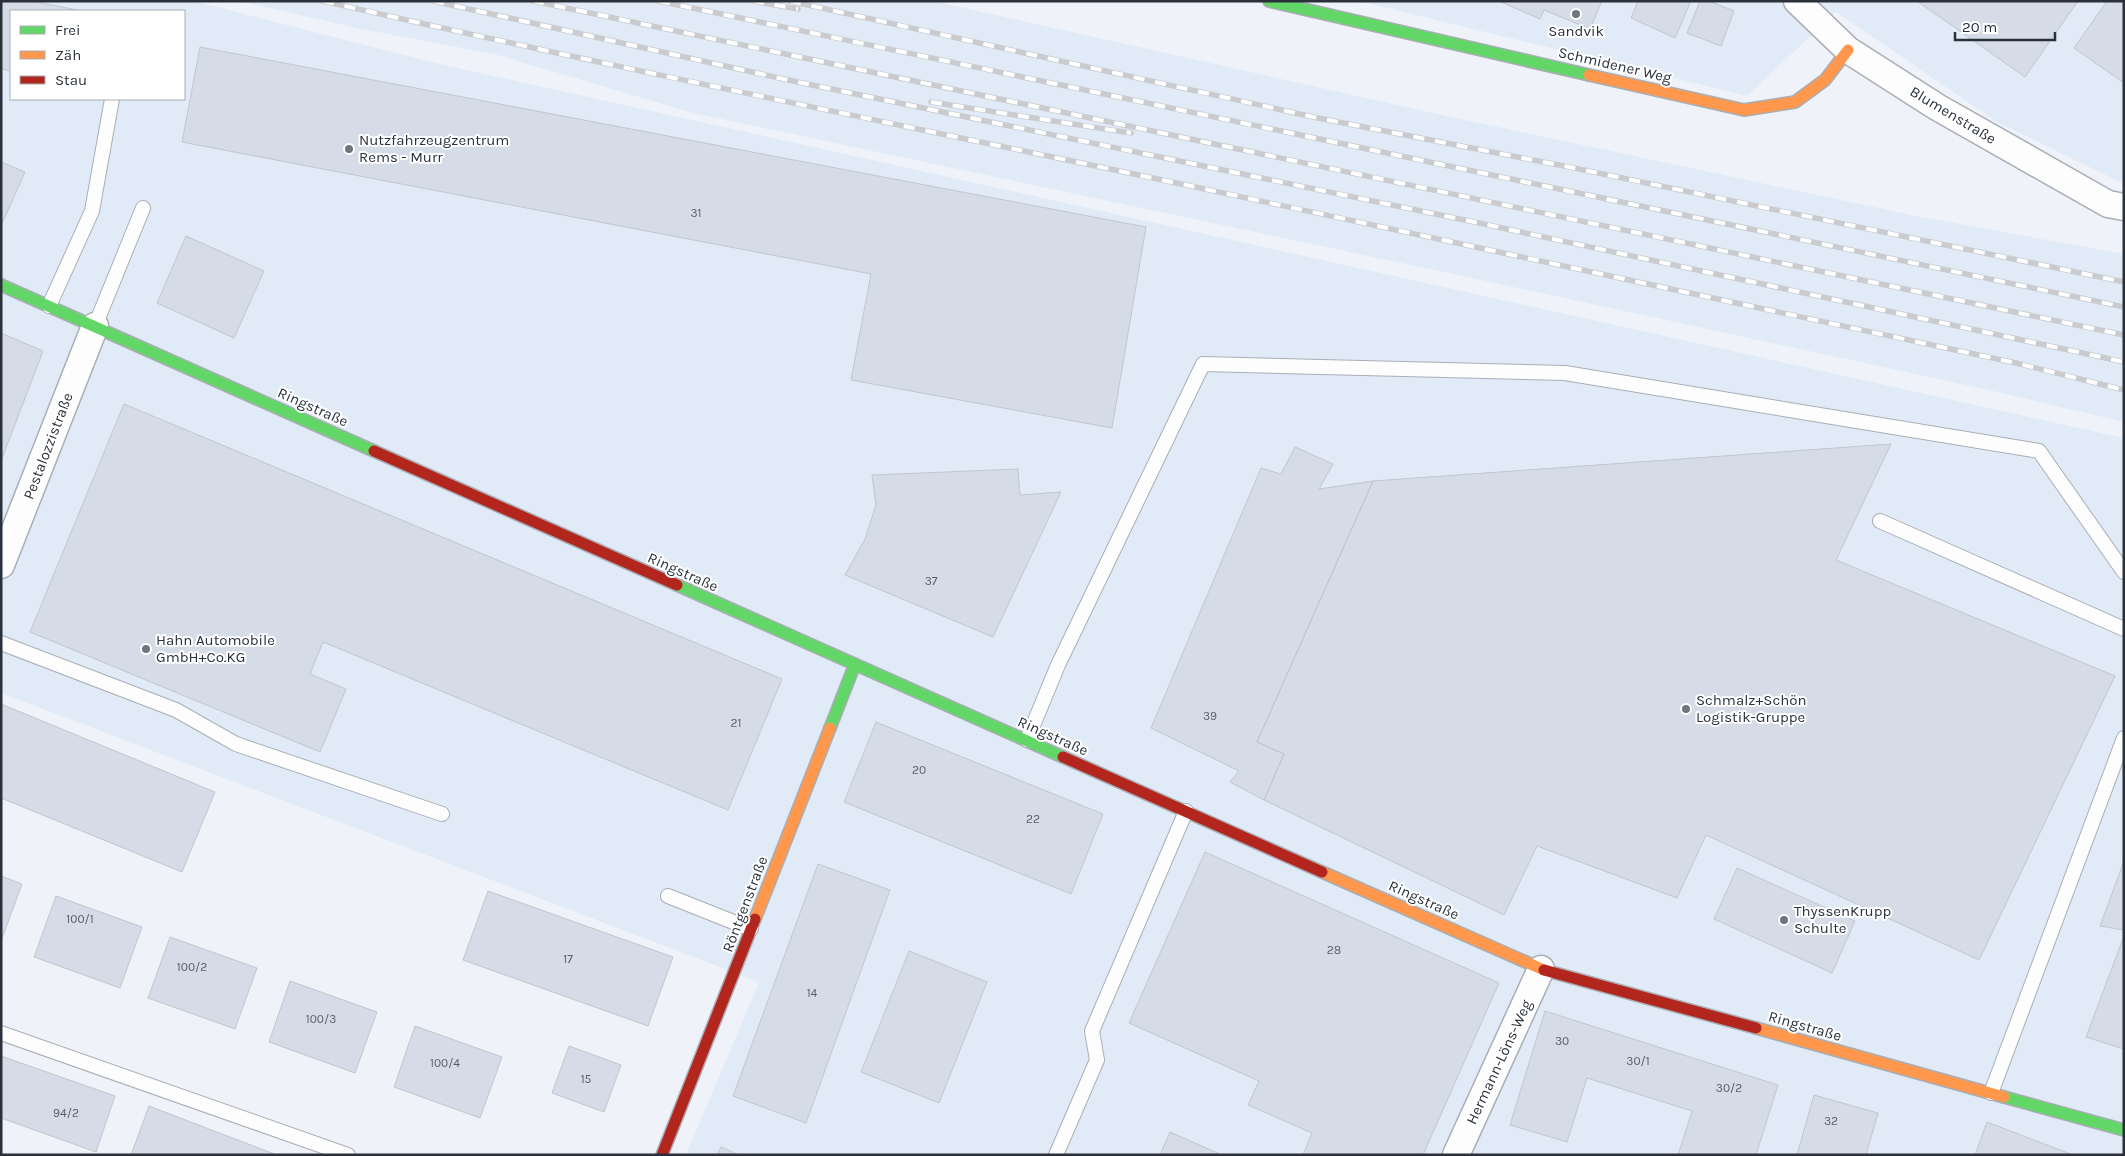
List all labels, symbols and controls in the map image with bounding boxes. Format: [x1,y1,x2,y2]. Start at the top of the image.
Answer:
marker: Sandvik [1570,8,1582,20]
legend [10,10,185,100]
scale bar [1955,10,2055,42]
text: 20 m [1962,18,1997,36]
text: Frei [55,21,80,39]
place label: Sandvik [1548,22,1604,40]
street label: Schmidener Weg [1557,43,1674,87]
text: Zäh [55,46,81,64]
text: Stau [55,71,87,89]
street label: Blumenstraße [1907,82,1999,148]
place label: Nutzfahrzeugzentrum Rems - Murr [359,131,509,166]
marker: Nutzfahrzeugzentrum Rems - Murr [343,143,355,155]
house number: 31 [690,206,702,220]
street label: Ringstraße [275,383,351,431]
street label: Pestalozzistraße [19,390,77,502]
street label: Ringstraße [645,548,721,596]
house number: 37 [925,574,938,588]
place label: Hahn Automobile GmbH+Co.KG [156,631,275,666]
marker: Hahn Automobile GmbH+Co.KG [140,643,152,655]
place label: Schmalz+Schön Logistik-Gruppe [1696,691,1806,726]
marker: Schmalz+Schön Logistik-Gruppe [1680,703,1692,715]
house number: 39 [1203,709,1217,723]
street label: Ringstraße [1015,712,1091,760]
house number: 21 [731,716,741,730]
house number: 20 [912,763,926,777]
house number: 22 [1026,812,1040,826]
street label: Röntgenstraße [718,853,772,955]
street label: Ringstraße [1386,876,1462,924]
place label: ThyssenKrupp Schulte [1794,902,1891,937]
house number: 100/1 [66,912,94,926]
marker: ThyssenKrupp Schulte [1778,914,1790,926]
house number: 28 [1327,943,1341,957]
house number: 17 [563,952,573,966]
house number: 100/2 [177,960,207,974]
house number: 14 [807,986,818,1000]
street label: Hermann-Löns-Weg [1462,996,1536,1127]
street label: Ringstraße [1766,1007,1844,1045]
house number: 100/3 [306,1012,336,1026]
house number: 30 [1555,1034,1569,1048]
house number: 30/1 [1626,1054,1650,1068]
house number: 100/4 [430,1056,460,1070]
house number: 15 [581,1072,592,1086]
house number: 30/2 [1716,1081,1742,1095]
house number: 94/2 [53,1106,79,1120]
house number: 32 [1824,1114,1838,1128]

